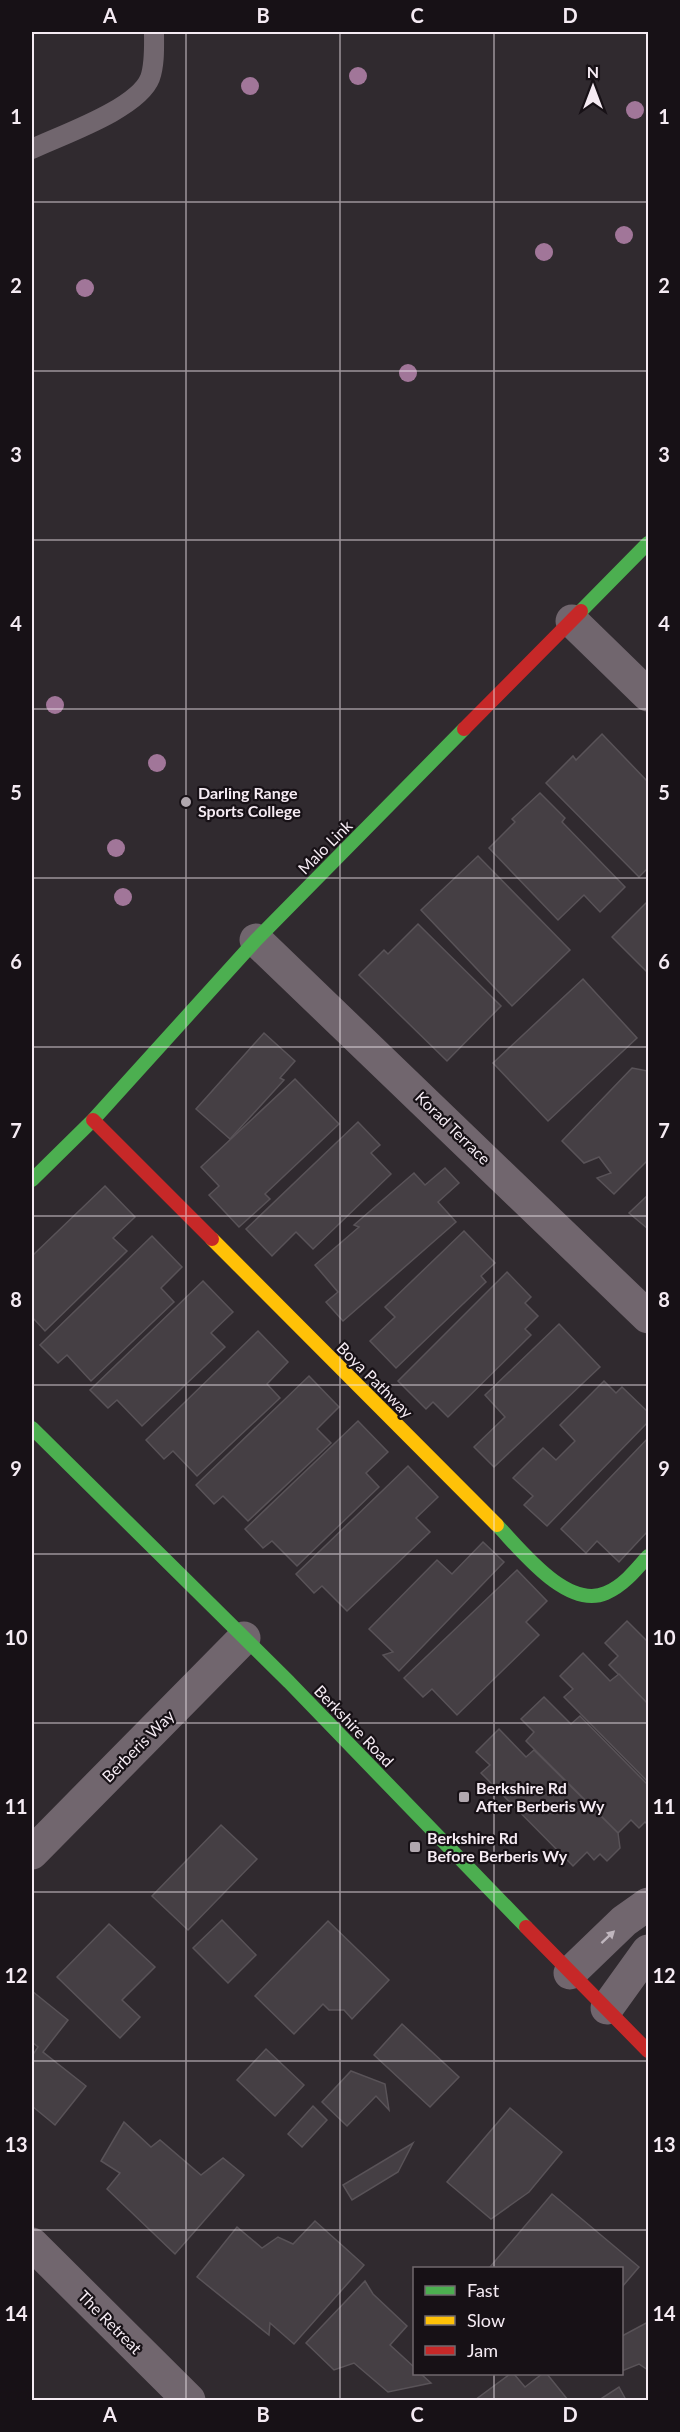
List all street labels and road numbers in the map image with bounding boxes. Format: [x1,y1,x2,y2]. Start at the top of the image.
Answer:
street label: Malo Link [294,815,356,878]
street label: Korad Terrace [412,1087,495,1168]
street label: Boya Pathway [333,1338,418,1422]
street label: Berkshire Road [311,1681,398,1770]
street label: Berberis Way [98,1705,178,1786]
street label: The Retreat [75,2286,146,2358]

